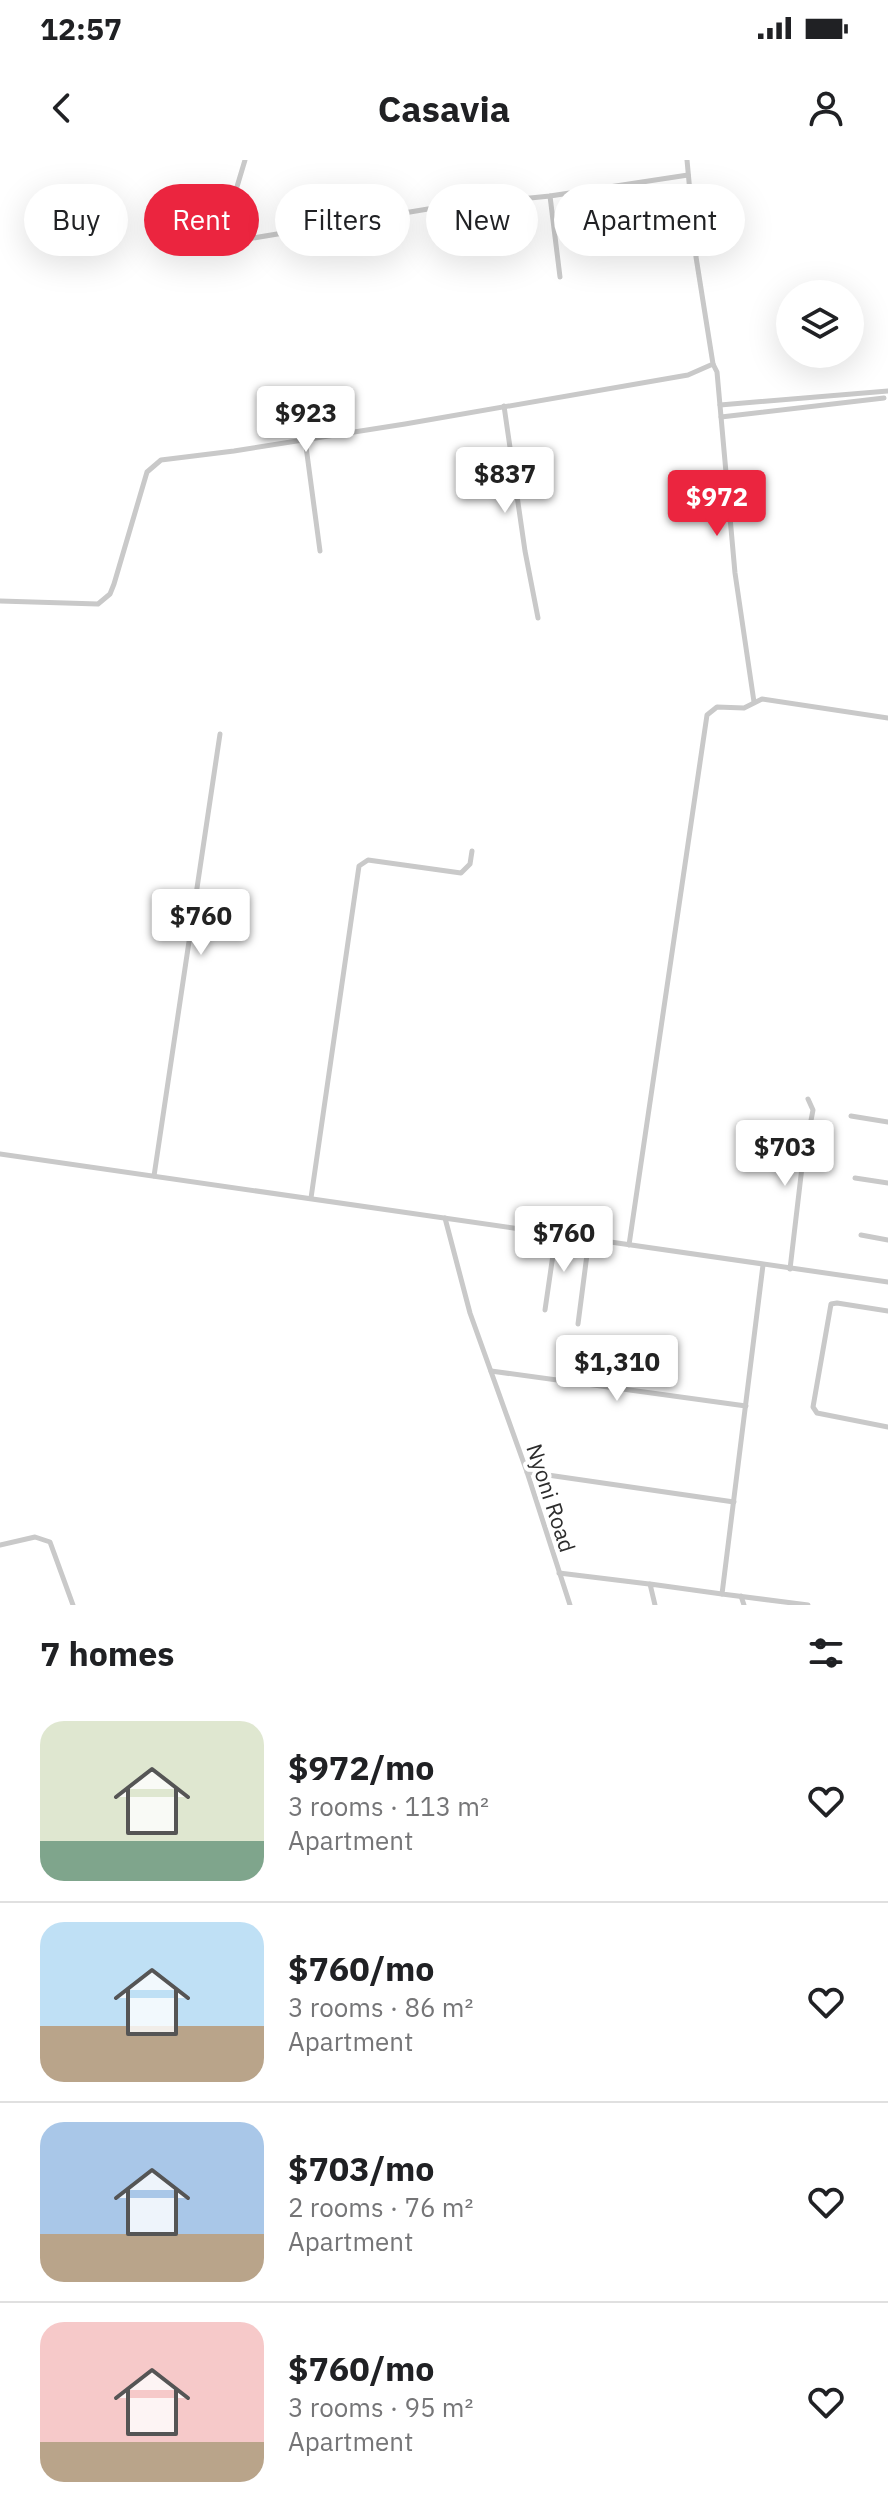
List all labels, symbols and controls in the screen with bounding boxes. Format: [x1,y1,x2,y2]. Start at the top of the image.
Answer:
text: 12:57 [40,9,122,48]
text: Casavia [378,85,510,132]
icon: back [40,86,84,130]
icon: person [804,86,848,130]
chip: Buy [24,184,128,256]
chip: Rent [144,184,259,256]
chip: Filters [275,184,410,256]
chip: New [426,184,538,256]
chip: Apartment [554,184,745,256]
map controls [776,280,864,368]
button: layers [776,280,864,368]
pin: $923 [259,386,353,454]
text: $923 [275,395,337,429]
pin: $837 [458,447,552,515]
text: $837 [474,456,536,490]
pin: $972 [670,470,764,538]
text: $972 [686,479,748,513]
pin: $760 [154,889,248,957]
text: $760 [170,898,232,932]
pin: $703 [738,1120,832,1188]
text: $703 [754,1129,816,1163]
pin: $760 [517,1206,611,1274]
text: $760 [533,1215,595,1249]
pin: $1,310 [552,1335,682,1403]
text: $1,310 [574,1344,660,1378]
street label: Nyoni Road [520,1440,583,1556]
text: 7 homes [40,1631,175,1675]
icon: filters [804,1631,848,1675]
text: $972/mo [288,1745,435,1789]
icon: home [104,1753,200,1849]
icon: heart [804,1779,848,1823]
text: 3 rooms · 113 m² [288,1789,489,1823]
text: Apartment [288,1823,413,1857]
text: $760/mo [288,1946,435,1990]
icon: home [104,1954,200,2050]
icon: heart [804,1980,848,2024]
text: 3 rooms · 86 m² [288,1990,473,2024]
text: Apartment [288,2024,413,2058]
text: $703/mo [288,2146,435,2190]
icon: home [104,2154,200,2250]
icon: heart [804,2180,848,2224]
text: 2 rooms · 76 m² [288,2190,473,2224]
text: Apartment [288,2224,413,2258]
text: $760/mo [288,2346,435,2390]
icon: home [104,2354,200,2450]
icon: heart [804,2380,848,2424]
text: 3 rooms · 95 m² [288,2390,473,2424]
text: Apartment [288,2424,413,2458]

